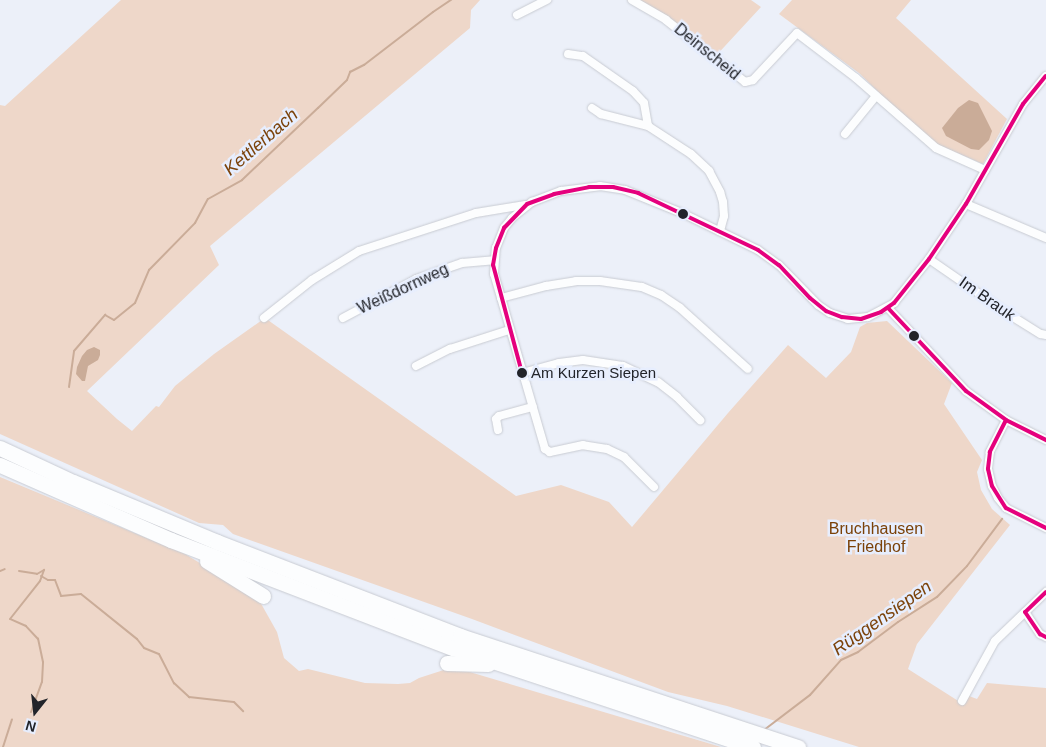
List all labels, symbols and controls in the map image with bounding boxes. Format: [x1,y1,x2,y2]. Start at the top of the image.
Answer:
street label: Deinscheid [670,20,744,84]
water label: Kettlerbach [220,104,302,180]
unlabelled marker [678,209,688,219]
street label: Weißdornweg [354,260,452,318]
street label: Im Brauk [955,273,1019,325]
unlabelled marker [909,331,919,341]
place label: Am Kurzen Siepen [531,364,656,382]
marker: Am Kurzen Siepen [517,368,527,378]
park label: Bruchhausen Friedhof [829,519,923,557]
water label: Rüggensiepen [828,576,936,660]
north arrow [10,687,60,737]
text: N [24,717,38,736]

